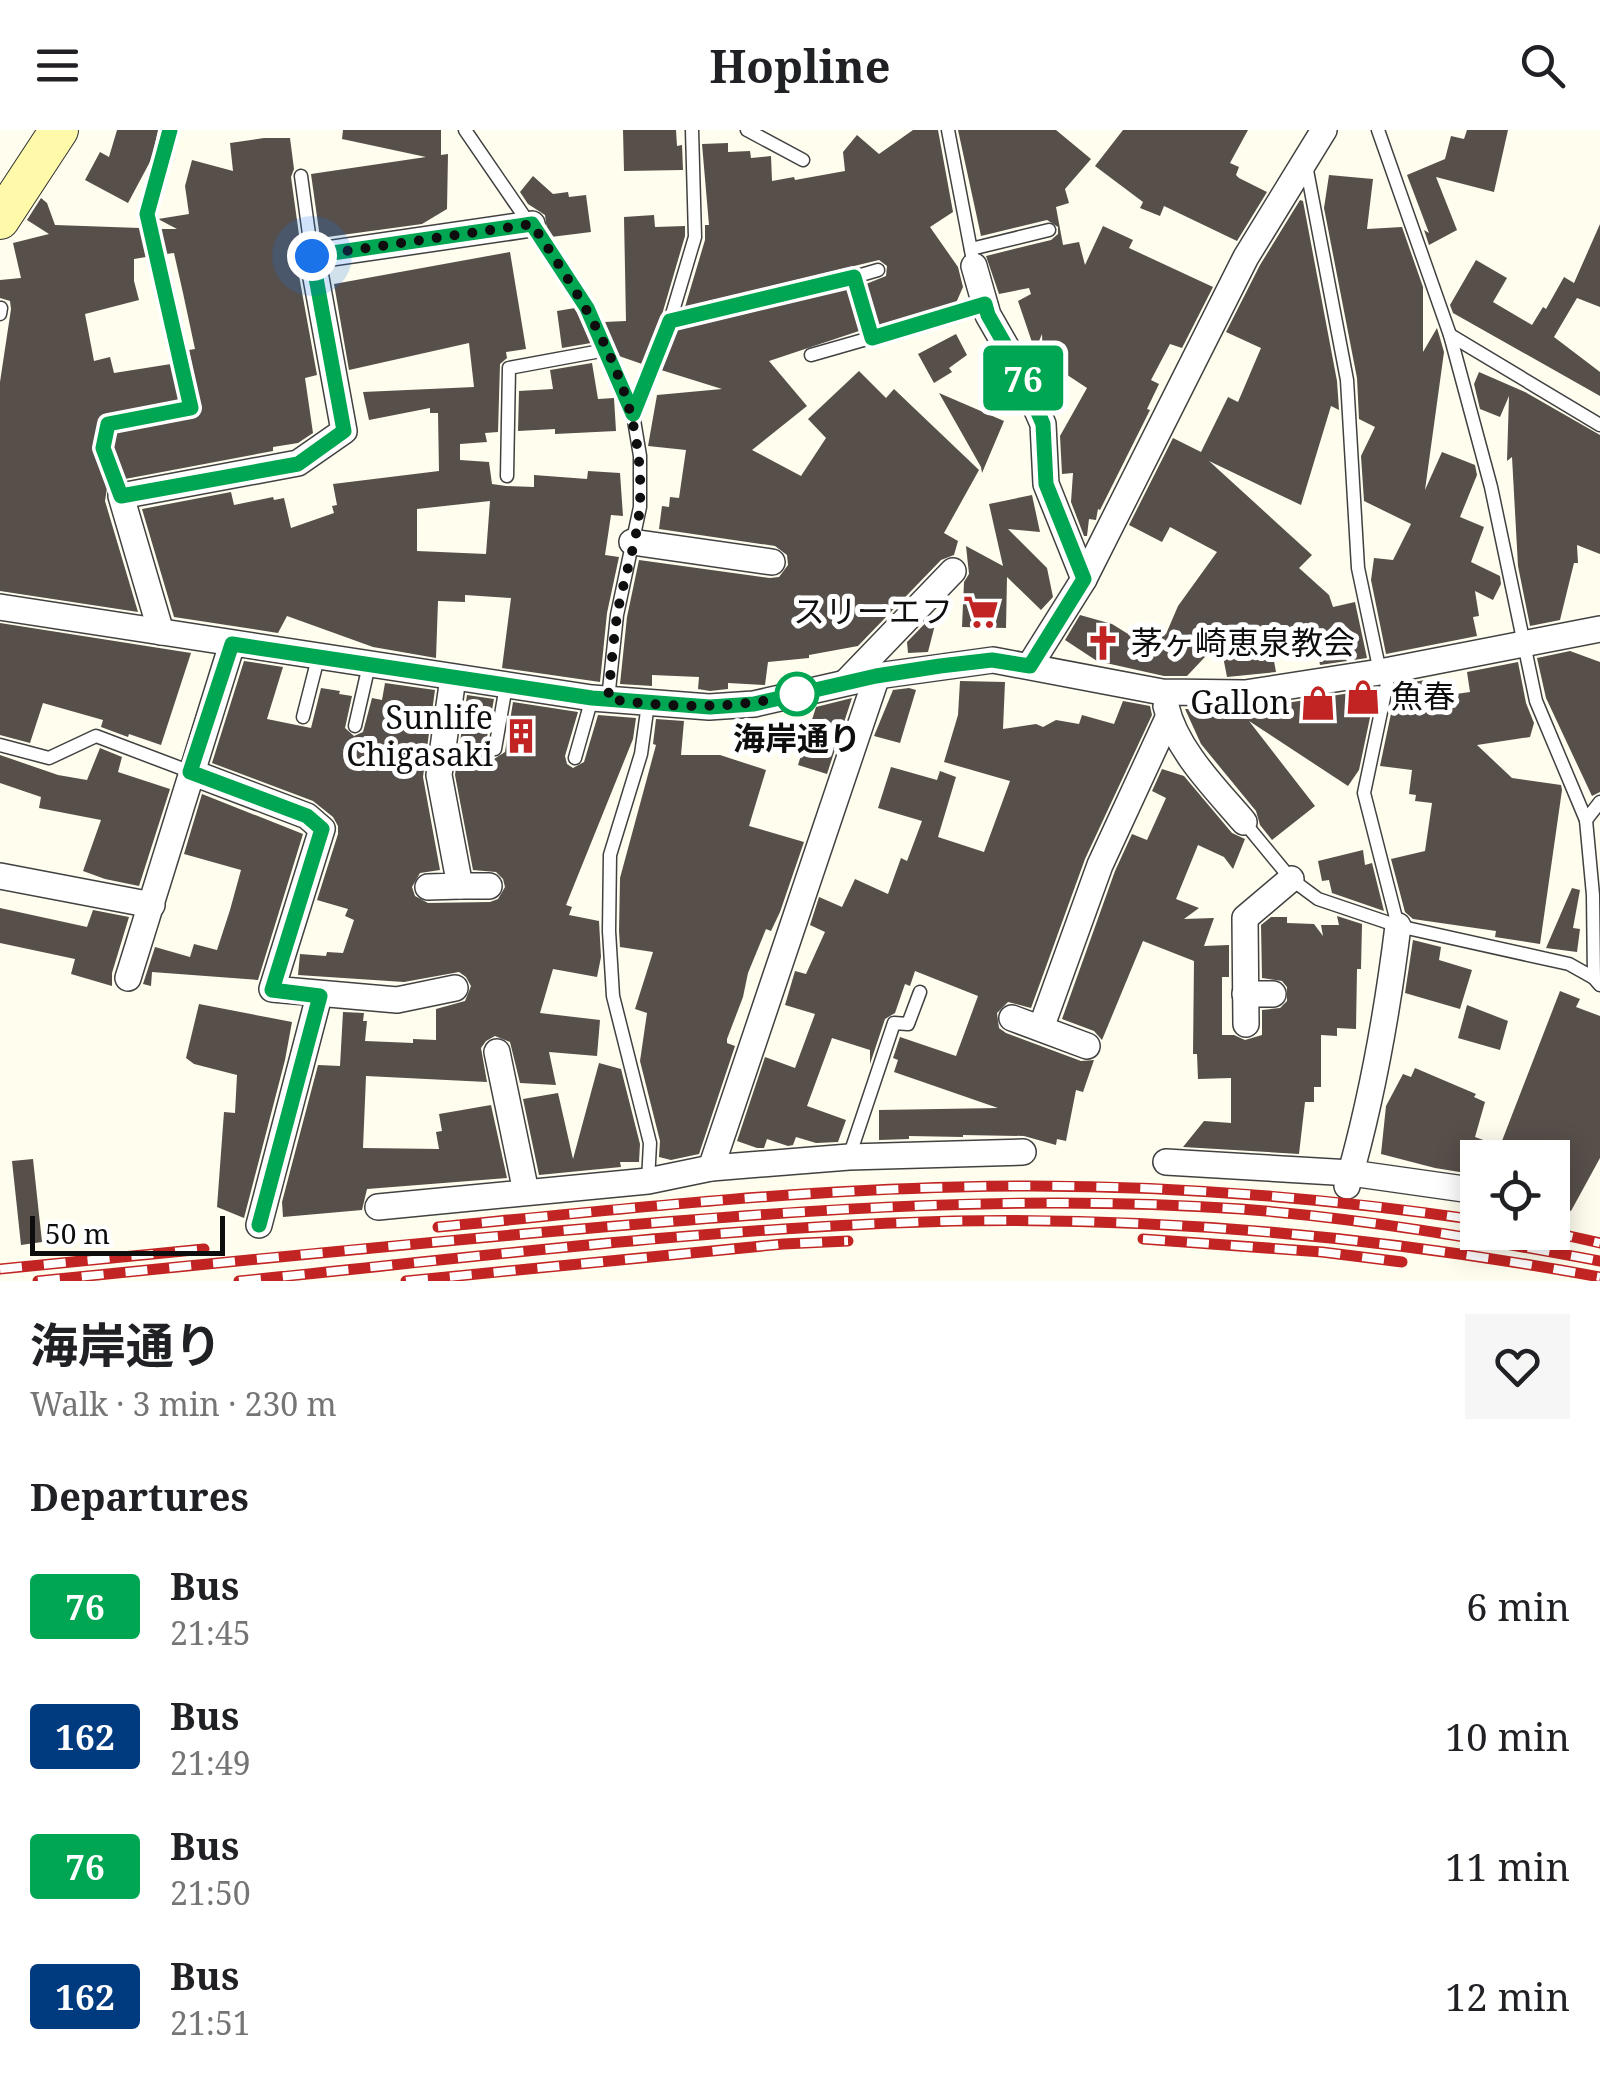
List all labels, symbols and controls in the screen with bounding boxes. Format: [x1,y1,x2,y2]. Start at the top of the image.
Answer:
text: Hopline [710,35,890,96]
icon: menu [30,38,85,93]
icon: search [1515,38,1570,93]
your location [287,231,337,281]
line badge: 76 [978,346,1068,410]
text: 76 [1003,355,1043,402]
place label: スリーエフ [793,589,953,632]
supermarket icon: スリーエフ [962,593,1000,631]
place label: 茅ヶ崎恵泉教会 [1131,620,1355,663]
church icon: 茅ヶ崎恵泉教会 [1084,624,1122,662]
marker: 海岸通り [776,673,818,715]
place label: 魚春 [1391,674,1455,717]
shop icon: 魚春 [1344,678,1382,716]
place label: Gallon [1190,680,1290,723]
shop icon: Gallon [1299,684,1337,722]
place label: Sunlife Chigasaki [346,695,493,775]
place label: 海岸通り [733,716,861,759]
building icon: Sunlife Chigasaki [502,717,540,755]
map controls [1460,1140,1570,1250]
button: locate [1460,1140,1570,1250]
scale bar [30,1211,225,1256]
text: 50 m [45,1214,110,1252]
text: 海岸通り [30,1312,222,1377]
button: heart [1465,1314,1570,1419]
text: Walk · 3 min · 230 m [30,1382,337,1425]
text: Departures [30,1470,249,1522]
text: Bus [170,1559,239,1611]
text: 6 min [1466,1580,1570,1632]
text: 76 [65,1583,105,1630]
text: 21:45 [170,1611,251,1654]
text: Bus [170,1689,239,1741]
text: 10 min [1445,1710,1570,1762]
text: 162 [55,1713,115,1760]
text: 21:49 [170,1741,251,1784]
text: Bus [170,1819,239,1871]
text: 11 min [1445,1840,1570,1892]
text: 76 [65,1843,105,1890]
text: 21:50 [170,1871,251,1914]
text: Bus [170,1949,239,2001]
text: 12 min [1445,1970,1570,2022]
text: 162 [55,1973,115,2020]
text: 21:51 [170,2001,251,2044]

